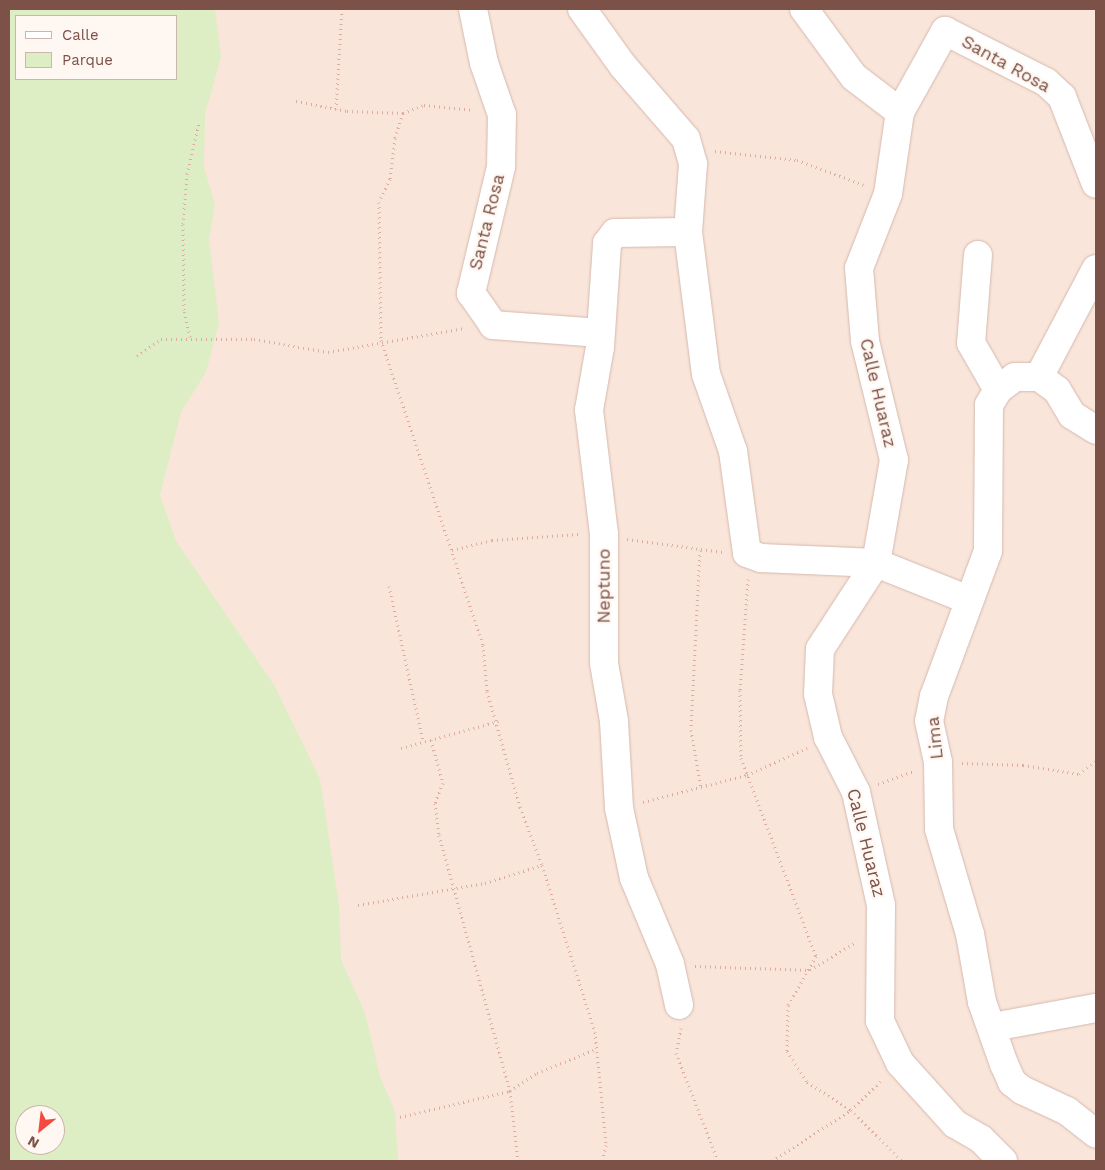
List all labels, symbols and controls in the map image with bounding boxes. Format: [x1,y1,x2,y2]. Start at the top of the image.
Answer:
legend [15,15,178,80]
text: Calle [62,26,99,44]
street label: Santa Rosa [958,31,1054,97]
text: Parque [62,51,113,69]
street label: Santa Rosa [465,172,509,272]
street label: Calle Huaraz [855,336,901,450]
street label: Neptuno [593,548,615,624]
street label: Lima [922,716,948,760]
street label: Calle Huaraz [842,786,890,900]
north arrow [15,1105,65,1155]
text: N [25,1133,42,1152]

